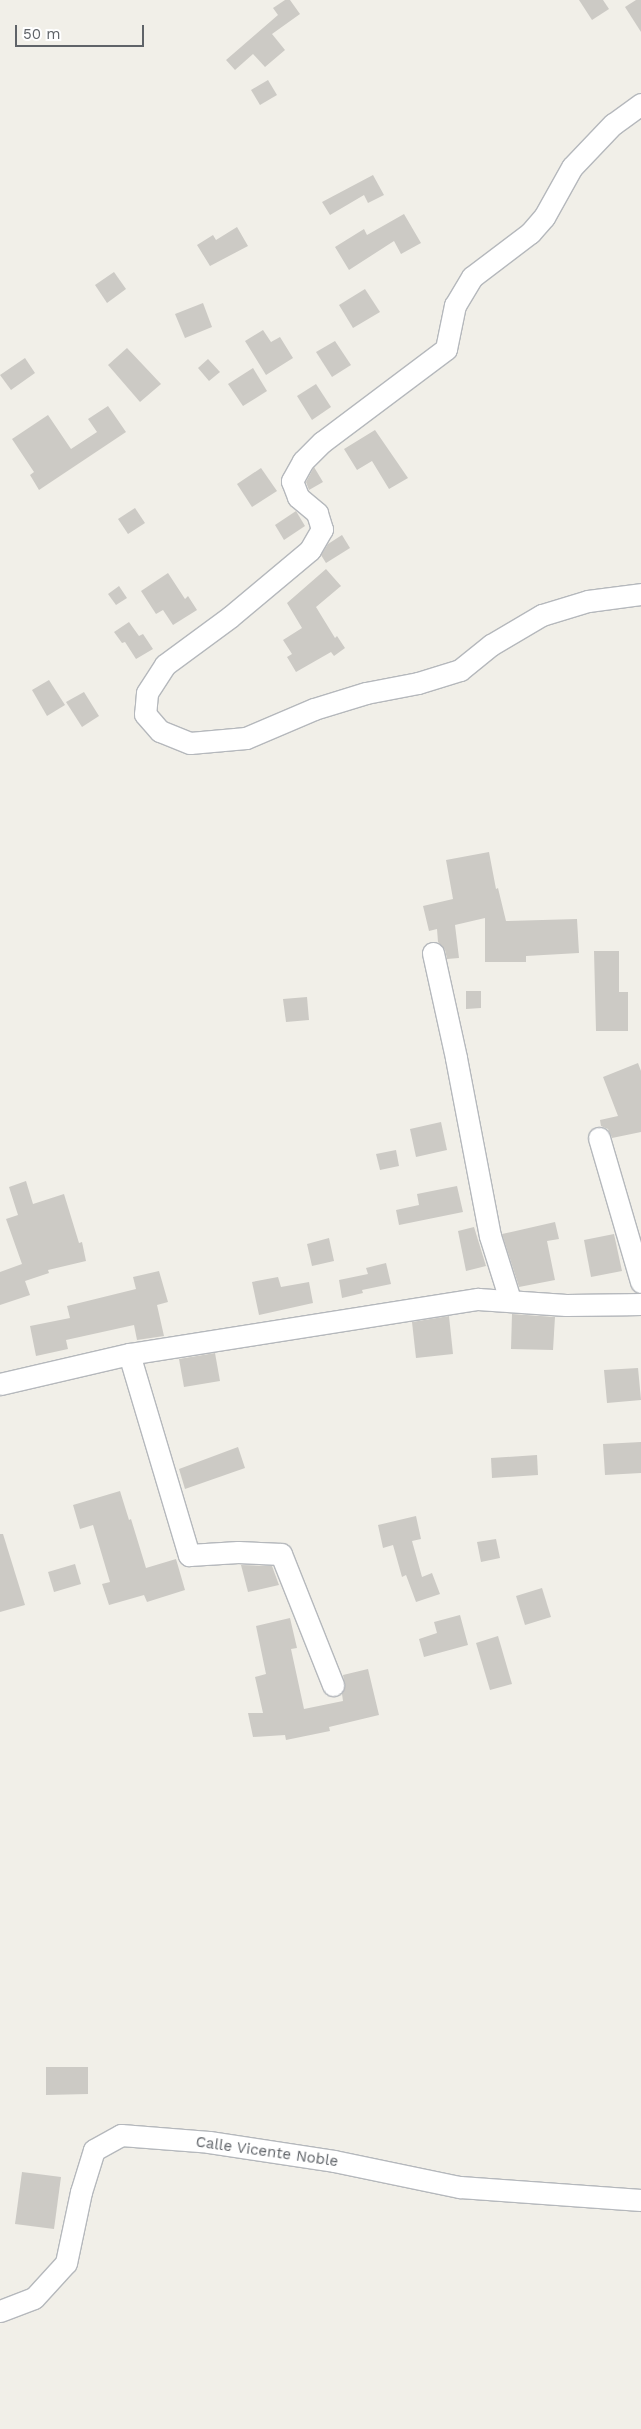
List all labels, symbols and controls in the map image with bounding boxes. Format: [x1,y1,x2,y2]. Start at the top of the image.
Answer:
scale bar [18,15,146,47]
text: 50 m [23,25,60,43]
street label: Calle Vicente Noble [194,2133,340,2171]

